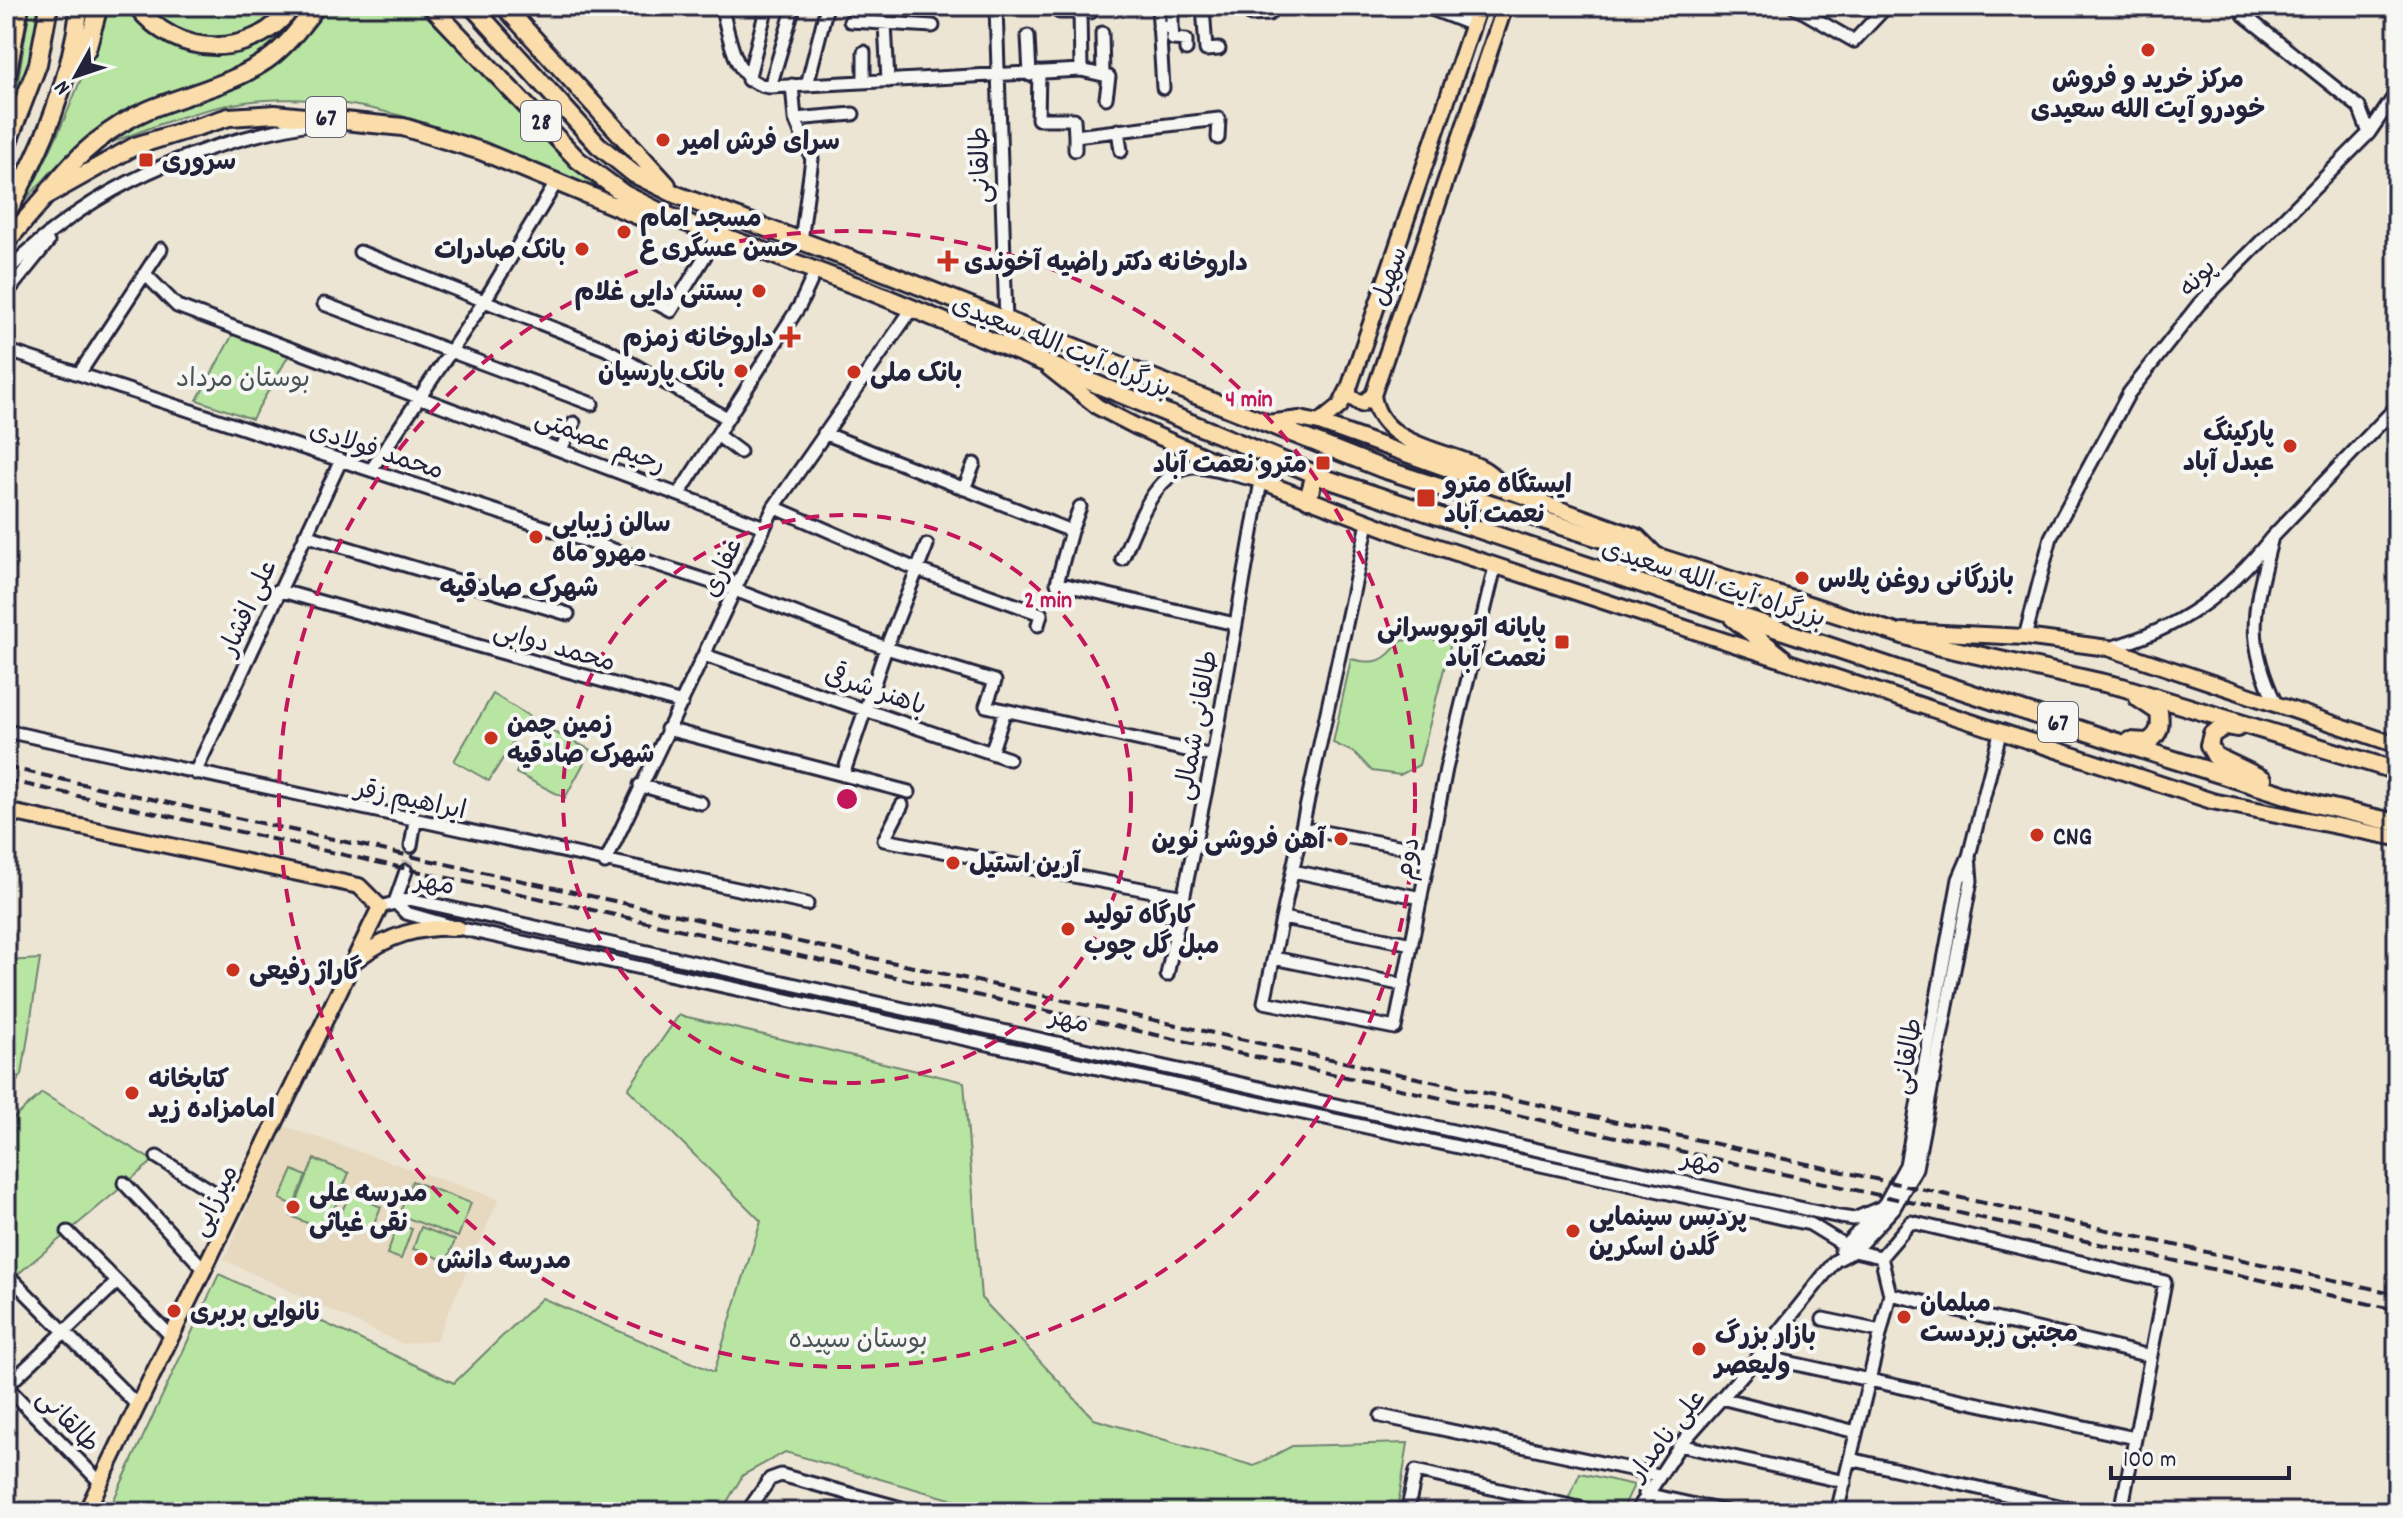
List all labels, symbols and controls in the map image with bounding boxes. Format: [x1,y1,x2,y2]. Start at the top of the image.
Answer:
north arrow [36,36,116,116]
marker: مرکز خرید و فروش خودرو آیت الله سعیدی [2139,41,2157,59]
place label: مرکز خرید و فروش خودرو آیت الله سعیدی [2031,63,2265,130]
text: N [48,72,79,101]
road number: 67 [306,97,346,137]
road number: 28 [521,101,561,141]
place label: سرای فرش امیر [676,125,840,162]
street label: طالقانی [963,126,1002,204]
marker: سرای فرش امیر [654,131,672,149]
place label: سروری [162,145,236,182]
marker: سروری [137,151,155,169]
place label: مسجد امام حسن عسگری ع [640,202,798,269]
marker: مسجد امام حسن عسگری ع [615,223,633,241]
place label: بانک صادرات [434,234,566,271]
marker: بانک صادرات [573,240,591,258]
street label: سهیل [1364,242,1419,312]
place label: داروخانه دکتر راضیه آخوندی [964,246,1248,283]
marker: داروخانه دکتر راضیه آخوندی [939,252,957,270]
street label: پونه [2171,252,2226,307]
place label: بستنی دایی غلام [574,276,743,313]
marker: بستنی دایی غلام [750,282,768,300]
street label: بزرگراه آیت الله سعیدی [945,287,1176,409]
place label: داروخانه زمزم [623,322,774,359]
marker: داروخانه زمزم [781,328,799,346]
place label: بانک پارسیان [598,356,725,393]
place label: بانک ملی [870,357,962,394]
park label: بوستان مرداد [176,362,310,399]
marker: بانک پارسیان [732,362,750,380]
marker: بانک ملی [845,363,863,381]
text: 4 min [1225,384,1273,418]
street label: رحیم عصمتی [529,401,670,485]
street label: محمد فولادی [304,413,448,491]
place label: پارکینگ عبدل آباد [2183,415,2274,483]
marker: پارکینگ عبدل آباد [2281,437,2299,455]
place label: مترو نعمت آباد [1153,448,1307,485]
marker: مترو نعمت آباد [1314,454,1332,472]
place label: ایستگاه مترو نعمت آباد [1442,467,1572,535]
marker: ایستگاه مترو نعمت آباد [1415,487,1437,509]
place label: سالن زیبایی مهرو ماه [552,507,671,574]
marker: سالن زیبایی مهرو ماه [527,528,545,546]
street label: بزرگراه آیت الله سعیدی [1596,532,1830,639]
street label: غفاری [694,533,754,604]
street label: علی افشار [211,555,288,664]
place label: بازرگانی روغن پلاس [1818,562,2014,600]
marker: بازرگانی روغن پلاس [1793,569,1811,587]
district label: شهرک صادقیه [440,571,598,611]
text: 2 min [1024,585,1072,619]
place label: پایانه اتوبوسرانی نعمت آباد [1377,612,1546,679]
street label: محمد دوابی [489,613,619,683]
marker: پایانه اتوبوسرانی نعمت آباد [1553,633,1571,651]
street label: طالقانی شمالی [1167,648,1230,804]
street label: باهنر شرقی [819,657,931,727]
road number: 67 [2038,702,2078,742]
place label: زمین چمن شهرک صادقیه [507,708,654,775]
marker: زمین چمن شهرک صادقیه [482,729,500,747]
street label: ابراهیم زقر [349,771,469,831]
centre of rings [833,785,861,813]
place label: CNG [2053,820,2092,857]
place label: آهن فروشی نوین [1151,824,1327,861]
marker: CNG [2028,826,2046,844]
marker: آهن فروشی نوین [1332,830,1350,848]
street label: دوم [1387,834,1432,883]
place label: آرین استیل [969,848,1082,885]
marker: آرین استیل [944,854,962,872]
street label: مهر [410,864,457,907]
place label: کارگاه تولید مبل گل چوب [1084,898,1219,966]
marker: کارگاه تولید مبل گل چوب [1059,920,1077,938]
place label: گاراژ رفیعی [249,954,363,992]
marker: گاراژ رفیعی [224,961,242,979]
street label: مهر [1044,999,1093,1045]
street label: طالقانی [1885,1015,1934,1098]
place label: کتابخانه امامزاده زید [148,1063,275,1130]
marker: کتابخانه امامزاده زید [123,1084,141,1102]
street label: مهر [1676,1141,1725,1187]
street label: میرزایی [183,1159,249,1244]
place label: مدرسه علی نقی غیاثی [309,1177,428,1244]
marker: مدرسه علی نقی غیاثی [284,1198,302,1216]
place label: پردیس سینمایی گلدن اسکرین [1589,1201,1747,1268]
marker: پردیس سینمایی گلدن اسکرین [1564,1222,1582,1240]
place label: مدرسه دانش [437,1244,571,1281]
marker: مدرسه دانش [412,1250,430,1268]
place label: مبلمان مجتبی زبردست [1920,1287,2078,1354]
place label: نانوایی بربری [190,1296,322,1333]
marker: نانوایی بربری [165,1302,183,1320]
marker: مبلمان مجتبی زبردست [1895,1308,1913,1326]
place label: بازار بزرگ ولیعصر [1712,1318,1816,1386]
park label: بوستان سپیده [788,1323,928,1360]
marker: بازار بزرگ ولیعصر [1690,1340,1708,1358]
street label: طالقانی [26,1382,107,1463]
street label: علی نامدار [1620,1382,1716,1491]
scale bar [2111,1430,2289,1480]
text: 100 m [2123,1444,2176,1478]

